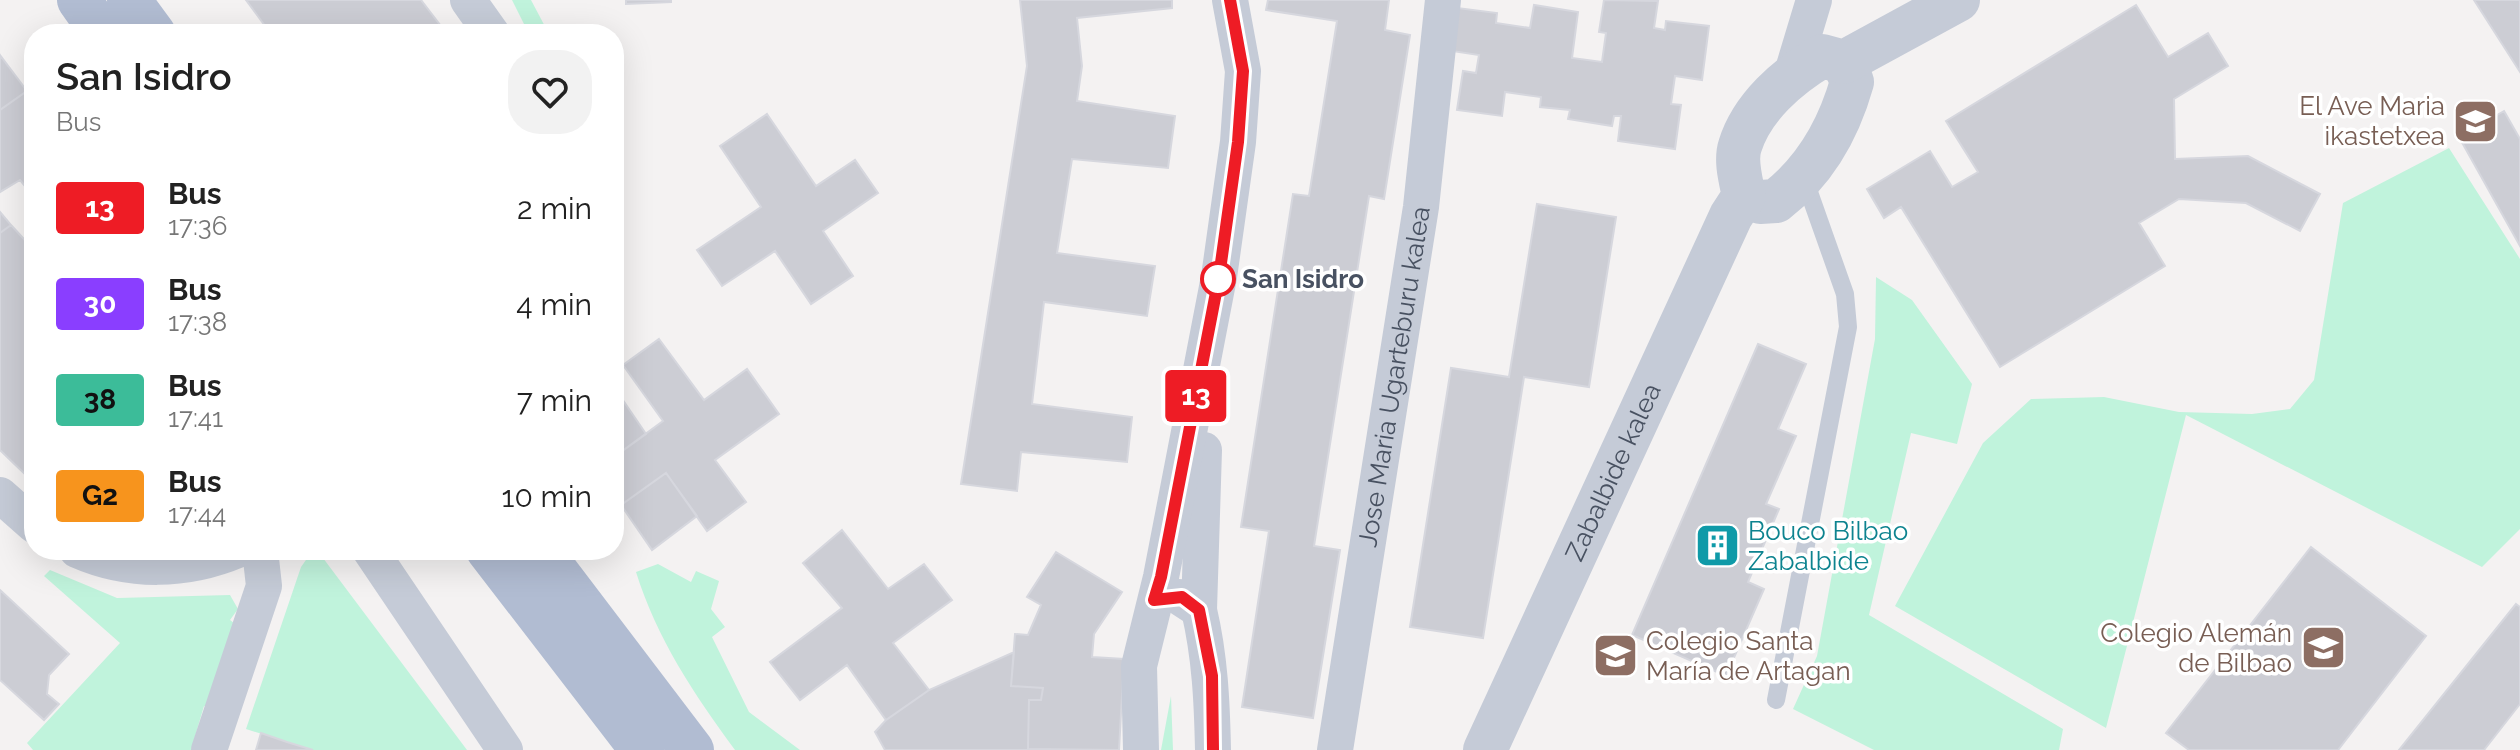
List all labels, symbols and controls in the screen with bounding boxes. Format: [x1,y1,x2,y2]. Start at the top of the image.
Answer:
button: heart [508,50,592,134]
text: San Isidro [56,54,232,99]
place label: El Ave Maria ikastetxea [2299,91,2445,151]
school or university icon: El Ave Maria ikastetxea [2452,97,2500,145]
text: Bus [56,107,101,137]
text: Bus [168,176,222,211]
text: 13 [85,191,115,224]
text: 2 min [517,191,592,226]
street label: Jose Maria Ugarteburu kalea [1352,204,1436,549]
text: 17:36 [168,211,227,241]
marker: San Isidro [1201,262,1235,296]
place label: San Isidro [1242,264,1364,294]
text: Bus [168,272,222,307]
text: 30 [84,287,116,320]
text: 4 min [516,287,592,322]
text: 17:38 [168,307,227,337]
text: Bus [168,368,222,403]
line badge: 13 [1160,370,1232,422]
text: 13 [1181,379,1211,412]
street label: Zabalbide kalea [1559,379,1667,566]
text: 38 [84,383,116,416]
text: 7 min [517,383,592,418]
text: 17:41 [168,403,223,433]
text: Bus [168,464,222,499]
text: G2 [82,479,118,512]
text: 10 min [502,479,592,514]
text: 17:44 [168,499,226,529]
place label: Bouco Bilbao Zabalbide [1748,516,1908,576]
building icon: Bouco Bilbao Zabalbide [1693,522,1741,570]
place label: Colegio Alemán de Bilbao [2100,618,2292,678]
school or university icon: Colegio Alemán de Bilbao [2299,624,2347,672]
place label: Colegio Santa María de Artagan [1646,626,1851,686]
school or university icon: Colegio Santa María de Artagan [1591,632,1639,680]

